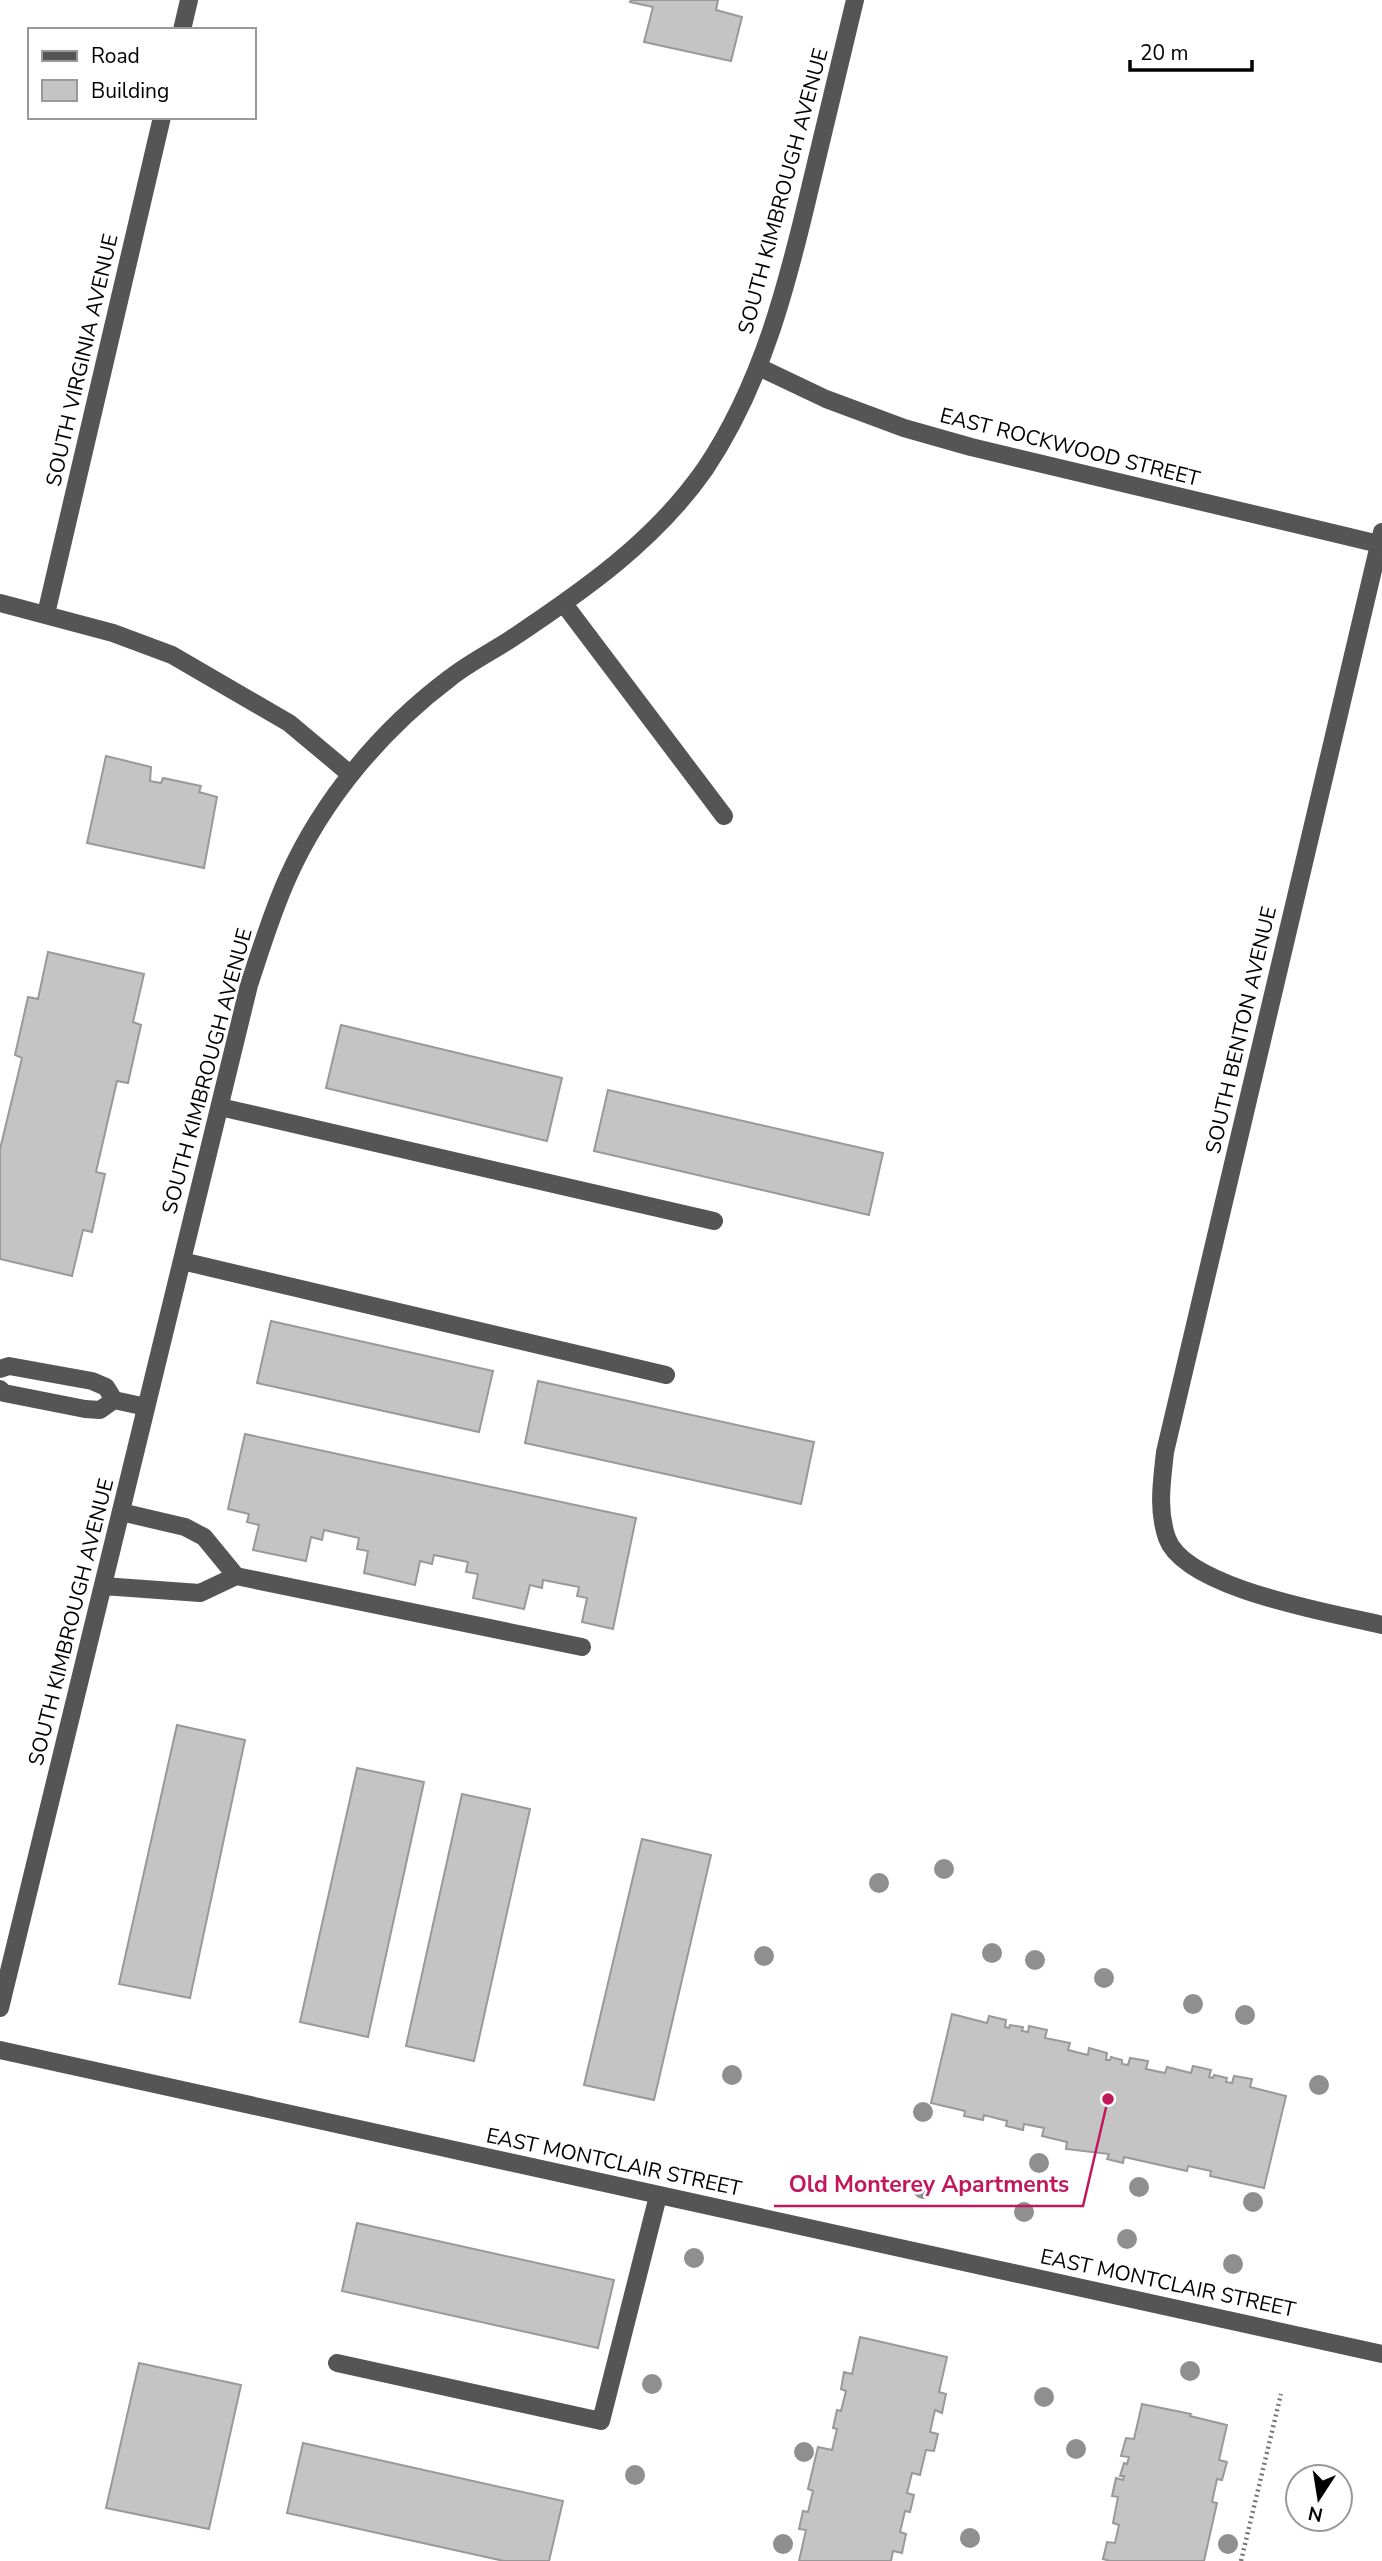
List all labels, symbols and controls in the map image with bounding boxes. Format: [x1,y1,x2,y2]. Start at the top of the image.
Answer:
legend [28,28,256,119]
scale bar [1130,28,1252,72]
text: 20 m [1140,39,1189,67]
text: Road [91,42,140,70]
street label: SOUTH KIMBROUGH AVENUE [731,45,835,337]
text: Building [91,77,169,105]
street label: SOUTH VIRGINIA AVENUE [39,231,125,489]
street label: EAST ROCKWOOD STREET [937,401,1203,493]
street label: SOUTH BENTON AVENUE [1199,904,1283,1156]
street label: SOUTH KIMBROUGH AVENUE [155,925,259,1217]
street label: SOUTH KIMBROUGH AVENUE [22,1476,120,1768]
street label: EAST MONTCLAIR STREET [484,2121,745,2203]
callout: Old Monterey Apartments [774,2162,1083,2206]
text: Old Monterey Apartments [789,2169,1069,2200]
street label: EAST MONTCLAIR STREET [1038,2242,1299,2324]
north arrow [1284,2463,1354,2533]
text: N [1306,2499,1325,2528]

